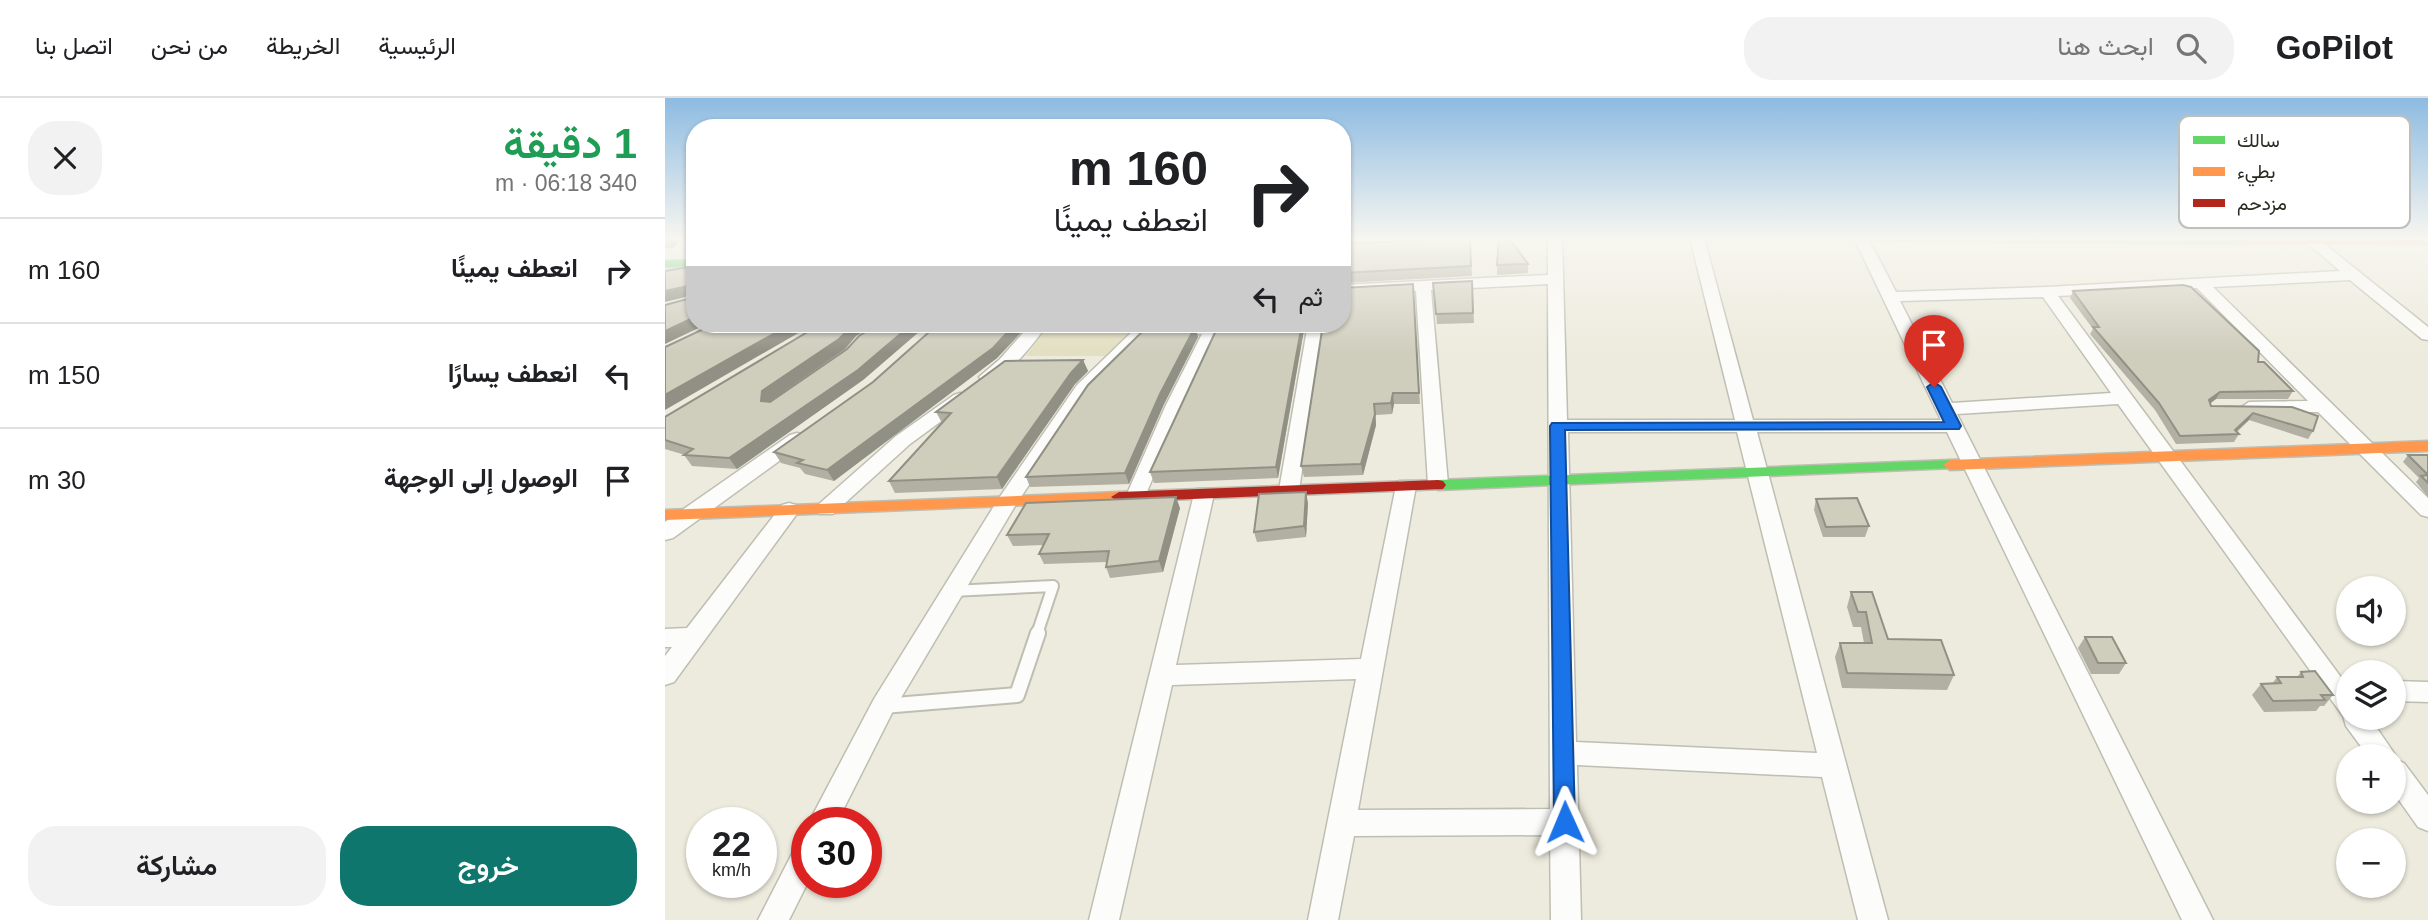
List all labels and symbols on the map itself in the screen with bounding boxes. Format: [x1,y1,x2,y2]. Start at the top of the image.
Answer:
legend [2179,116,2410,228]
text: سالك [2237,130,2280,151]
text: بطيء [2237,161,2275,187]
text: مزدحم [2237,193,2287,216]
pin [1904,315,1964,387]
position arrow [1528,785,1602,859]
speed limit sign: 30 [791,807,882,898]

